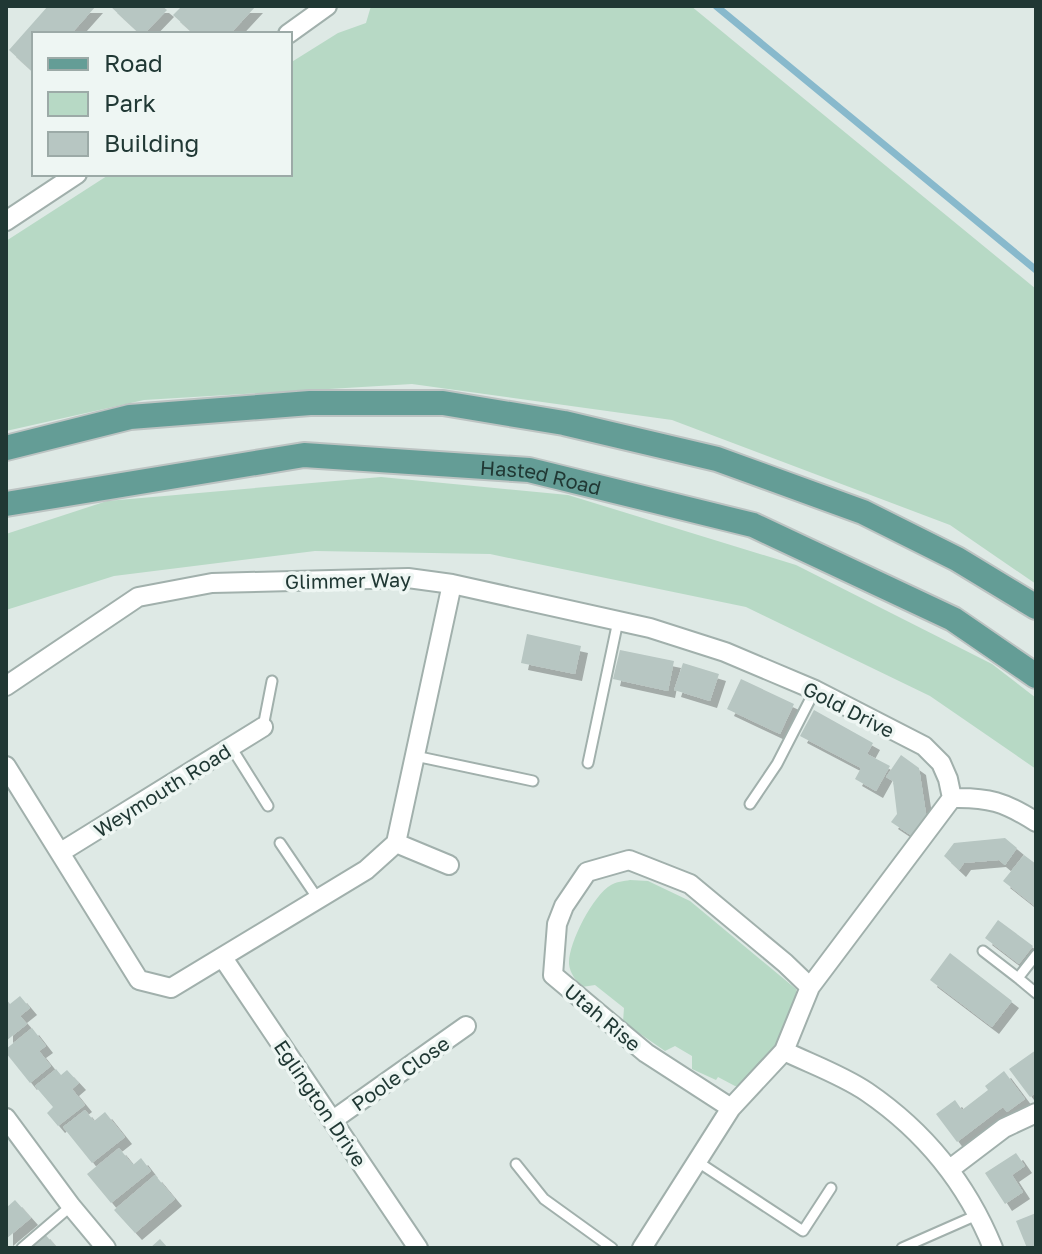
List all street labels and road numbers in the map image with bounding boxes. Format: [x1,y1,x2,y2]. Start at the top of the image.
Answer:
street label: Hasted Road [479,455,604,499]
street label: Glimmer Way [285,567,411,593]
street label: Gold Drive [799,676,899,742]
street label: Weymouth Road [89,738,235,842]
street label: Utah Rise [560,978,646,1056]
street label: Poole Close [347,1031,453,1115]
street label: Eglington Drive [270,1035,372,1171]

